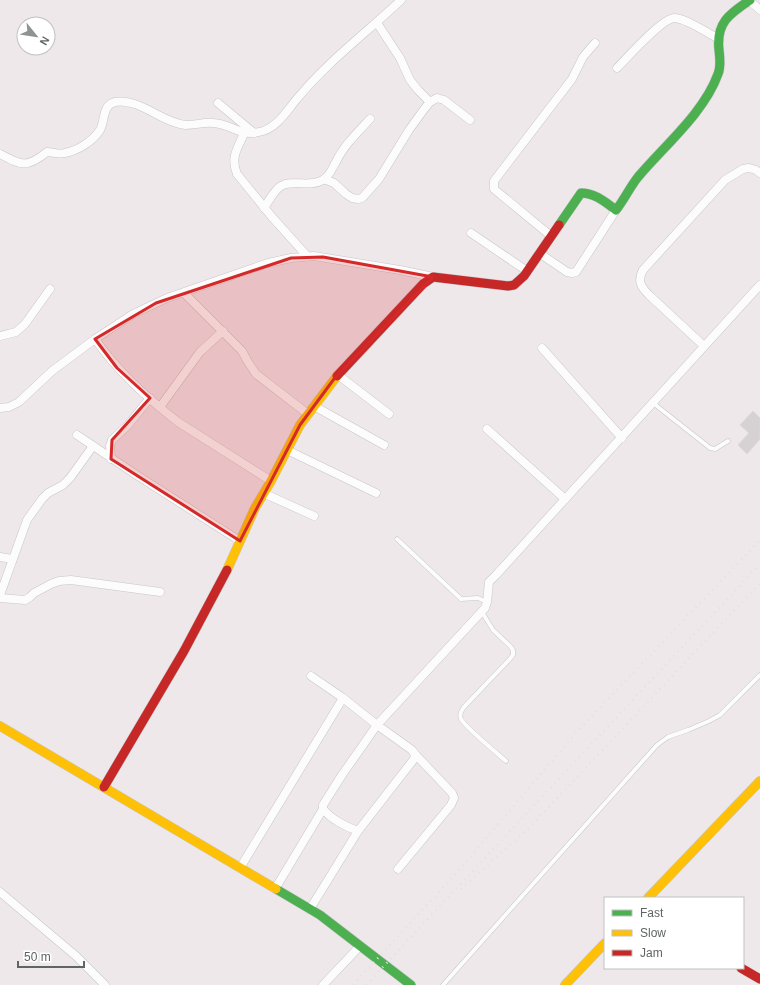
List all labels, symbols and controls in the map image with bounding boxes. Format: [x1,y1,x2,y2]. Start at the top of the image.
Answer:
north arrow [16,16,56,56]
text: N [37,35,52,47]
legend [604,897,744,969]
text: Fast [640,906,664,920]
text: Slow [640,926,666,940]
scale bar [18,943,84,969]
text: Jam [640,946,663,960]
text: 50 m [24,950,51,964]

